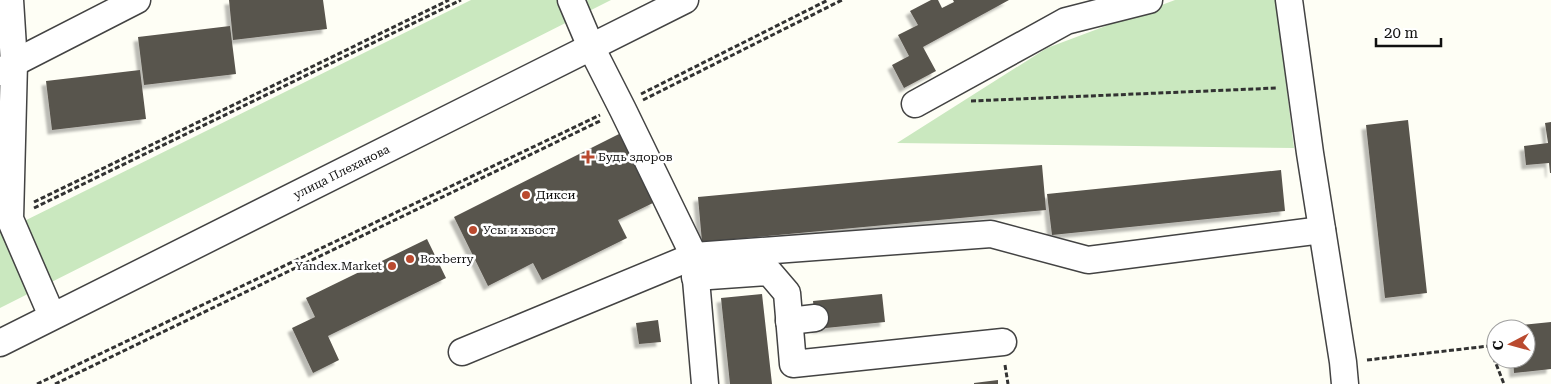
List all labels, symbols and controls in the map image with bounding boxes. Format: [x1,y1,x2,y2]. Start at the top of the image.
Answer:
scale bar [1376,15,1441,47]
text: 20 m [1384,24,1419,42]
street label: улица Плеханова [291,142,392,202]
place label: Будь здоров [598,150,673,164]
marker: Будь здоров [582,151,594,163]
place label: Дикси [536,188,576,202]
marker: Дикси [520,189,532,201]
place label: Усы и хвост [483,223,556,237]
marker: Усы и хвост [467,224,479,236]
place label: Boxberry [420,252,475,266]
marker: Boxberry [404,253,416,265]
place label: Yandex.Market [295,259,383,273]
marker: Yandex.Market [386,260,398,272]
north arrow [1486,319,1536,369]
text: С [1490,339,1507,351]

